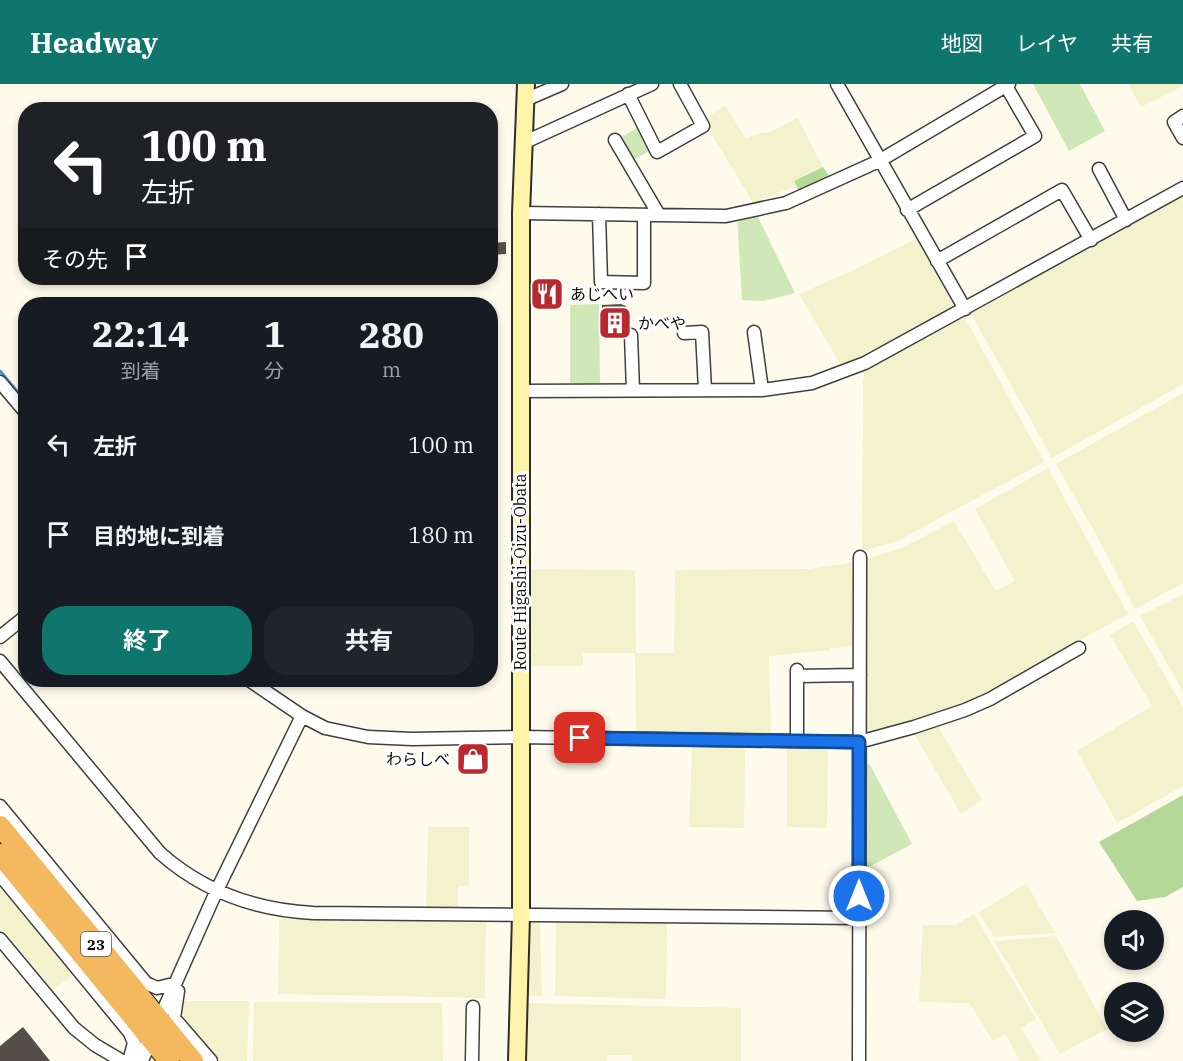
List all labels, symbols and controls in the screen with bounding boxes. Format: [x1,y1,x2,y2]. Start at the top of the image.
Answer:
text: Headway [30,24,158,61]
text: 地図 [941,29,983,57]
text: レイヤ [1016,29,1078,57]
text: 共有 [1111,29,1153,57]
text: 100 m [141,118,267,173]
icon: left [42,126,120,204]
text: 左折 [141,174,195,209]
icon: arrive [120,240,153,273]
text: その先 [42,244,108,273]
restaurant icon: あじへい [529,276,565,312]
place label: あじへい [570,284,634,304]
building icon: かべや [597,305,633,341]
text: 22:14 [92,310,189,357]
text: 1 [263,310,285,357]
text: 280 [359,311,424,358]
place label: かべや [638,313,686,333]
text: m [382,356,401,383]
text: 到着 [121,357,161,384]
text: 分 [264,357,284,384]
icon: left [42,428,75,461]
text: 100 m [408,430,474,459]
text: 左折 [93,431,137,460]
street label: Route Higashi-Oizu-Obata [510,473,530,671]
icon: arrive [42,518,75,551]
text: 180 m [408,520,474,549]
text: 目的地に到着 [93,521,225,550]
button: 終了 [42,606,252,675]
button: 共有 [264,606,474,675]
pin [554,712,605,763]
icon: arrive [563,721,596,754]
shop icon: わらしべ [455,741,491,777]
place label: わらしべ [386,749,450,769]
position arrow [827,864,891,928]
map controls [1104,910,1164,1042]
button: sound [1104,910,1164,970]
road number: 23 [81,932,111,956]
button: layers [1104,982,1164,1042]

